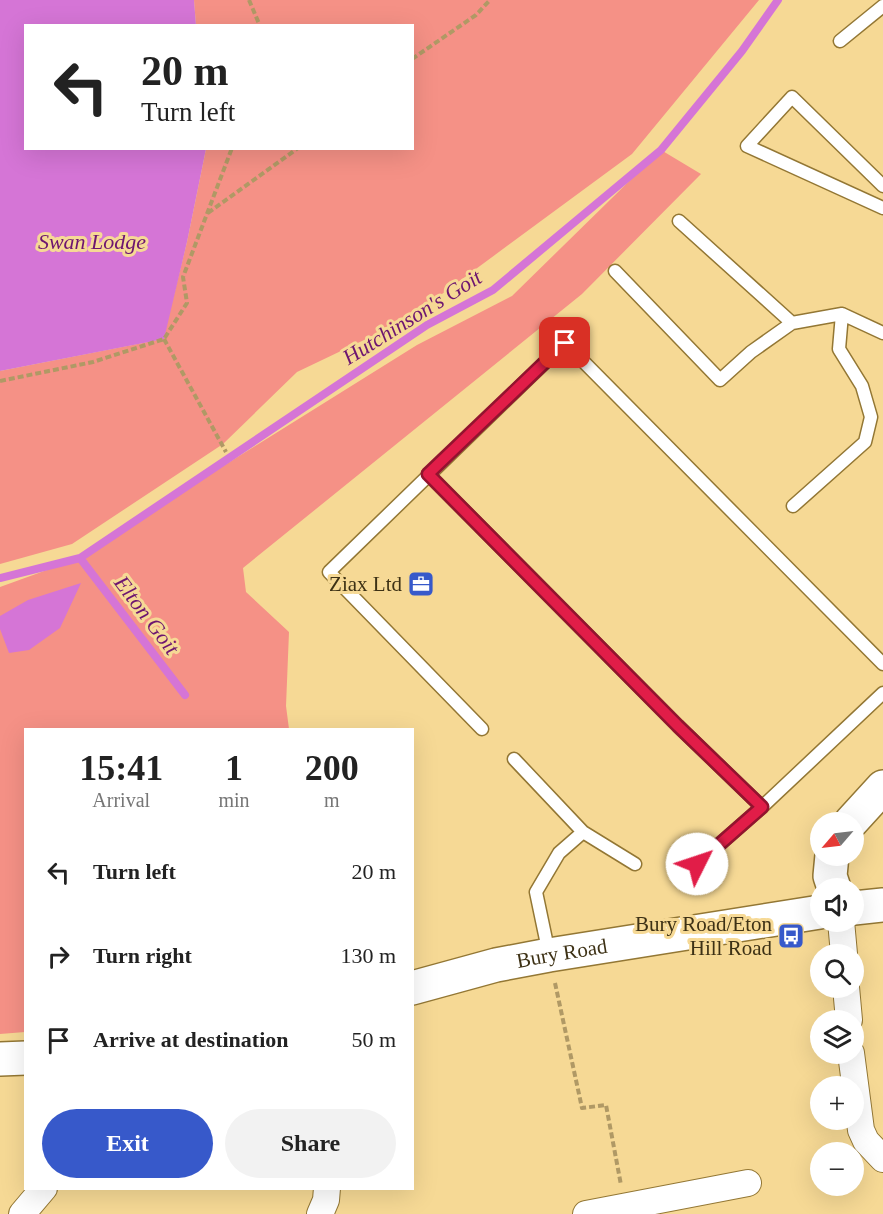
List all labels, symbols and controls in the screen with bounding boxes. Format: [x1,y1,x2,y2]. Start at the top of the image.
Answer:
icon: left [42,48,120,126]
text: 20 m [141,48,229,94]
text: Turn left [141,97,235,127]
water label: Swan Lodge [38,229,146,254]
water label: Hutchinson's Goit [337,264,487,370]
pin [539,317,590,368]
icon: arrive [548,326,581,359]
office icon: Ziax Ltd [406,569,436,599]
water label: Elton Goit [109,570,185,660]
place label: Ziax Ltd [329,572,402,596]
text: 15:41 [79,748,163,788]
text: 1 [225,748,243,788]
text: 200 [305,748,359,788]
text: Arrival [92,789,150,811]
text: min [218,789,250,811]
text: m [324,789,340,811]
north arrow [810,812,864,866]
map controls [810,812,864,1196]
position arrow [665,832,729,896]
icon: left [42,856,75,889]
text: Turn left [93,859,176,884]
text: 20 m [351,859,396,884]
button: sound [810,878,864,932]
place label: Bury Road/Eton Hill Road [635,912,772,960]
bus stop icon: Bury Road/Eton Hill Road [776,921,806,951]
street label: Bury Road [515,934,609,973]
icon: right [42,940,75,973]
text: Turn right [93,943,192,968]
text: 130 m [340,943,396,968]
button: search [810,944,864,998]
button: layers [810,1010,864,1064]
icon: arrive [42,1024,75,1057]
text: Arrive at destination [93,1027,289,1052]
text: 50 m [351,1027,396,1052]
button: + [810,1076,864,1130]
button: Exit [42,1109,213,1178]
button: Share [225,1109,396,1178]
button: − [810,1142,864,1196]

